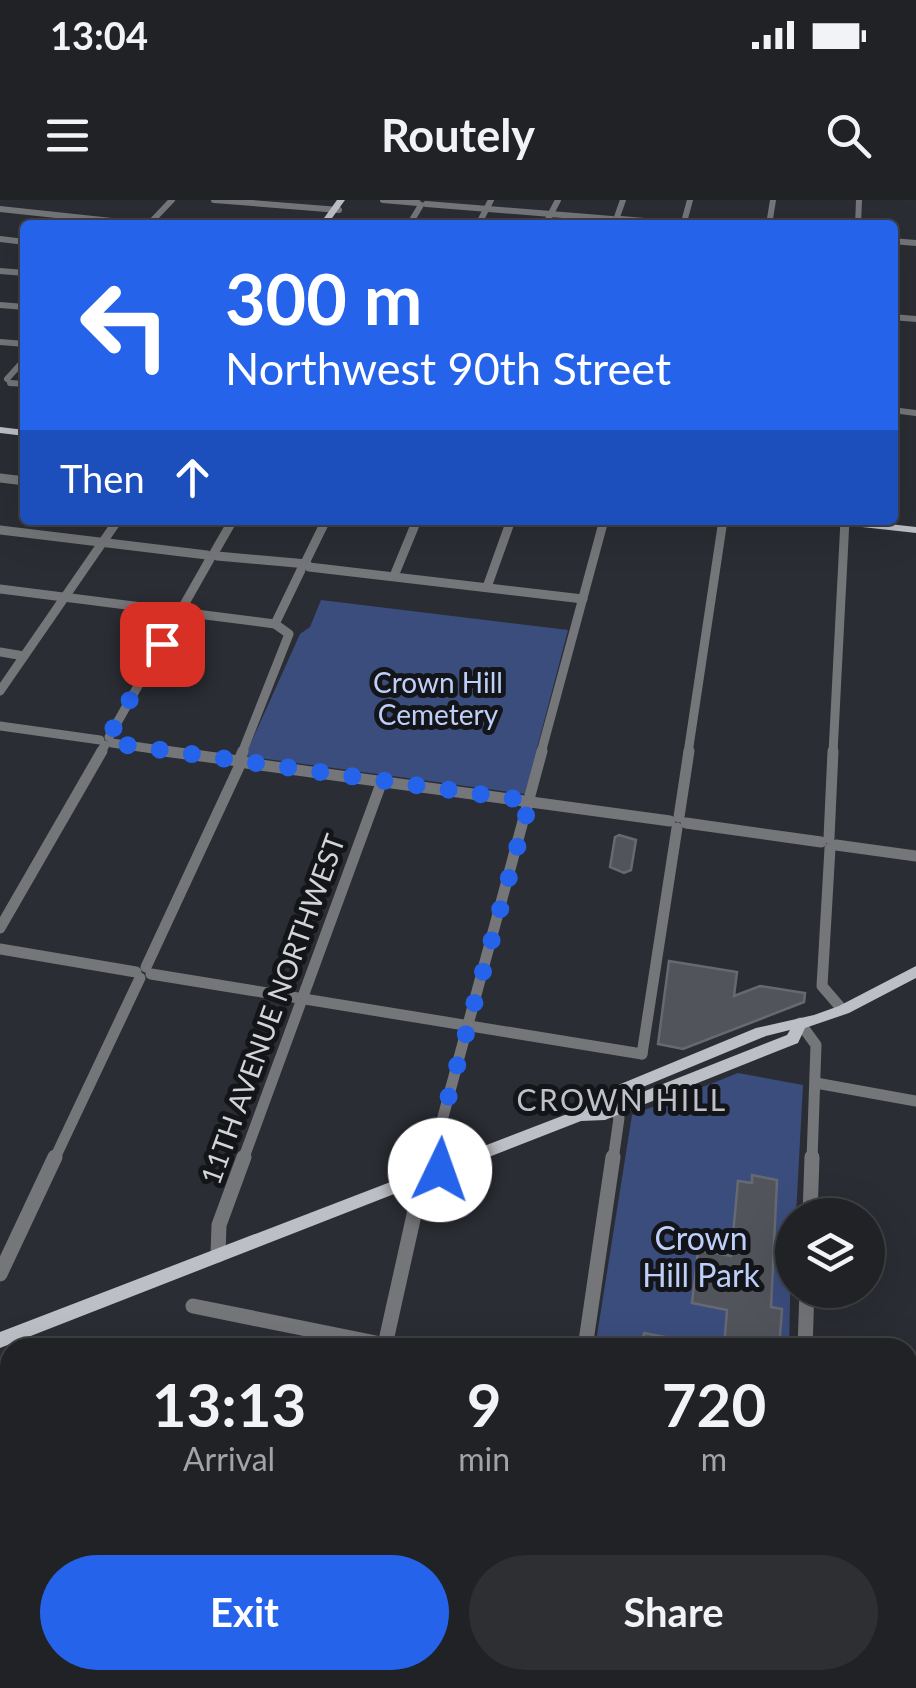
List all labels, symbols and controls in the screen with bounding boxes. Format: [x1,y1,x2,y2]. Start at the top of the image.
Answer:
text: 13:04 [50,12,148,58]
icon: menu [40,108,95,163]
text: Routely [381,108,535,162]
icon: search [821,108,876,163]
text: 300 m [225,256,422,340]
icon: left [60,260,190,390]
text: Northwest 90th Street [225,341,671,395]
icon: ahead [165,450,220,505]
text: Then [60,455,145,501]
pin [120,602,205,687]
icon: arrive [135,617,190,672]
park label: Crown Hill Cemetery [373,665,503,731]
street label: 11TH AVENUE NORTHWEST [193,829,351,1189]
district label: CROWN HILL [516,1081,728,1117]
position arrow [388,1118,492,1222]
map controls [775,1198,885,1308]
button: layers [775,1198,885,1308]
park label: Crown Hill Park [642,1218,761,1294]
text: 13:13 [152,1368,306,1440]
text: 9 [467,1368,502,1440]
text: 720 [662,1368,766,1440]
text: Arrival [183,1439,275,1478]
text: min [458,1439,510,1478]
text: m [701,1439,727,1478]
button: Exit [40,1555,449,1670]
button: Share [469,1555,878,1670]

